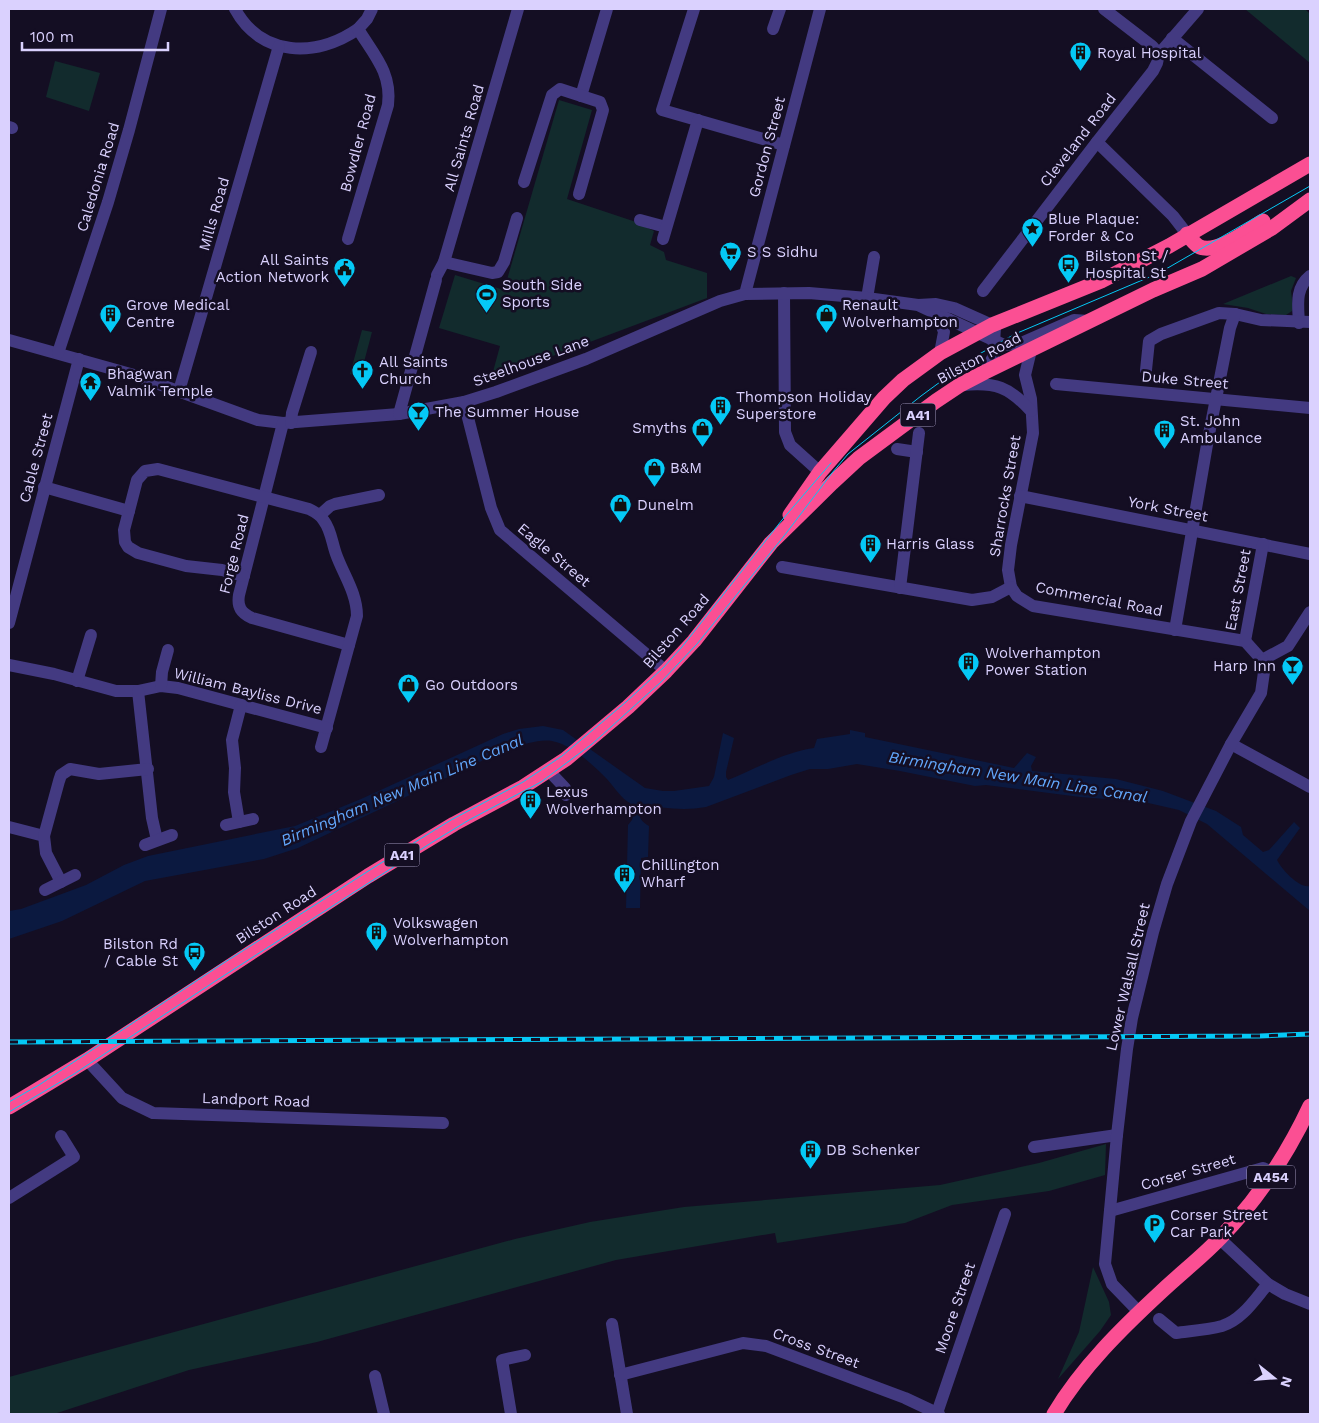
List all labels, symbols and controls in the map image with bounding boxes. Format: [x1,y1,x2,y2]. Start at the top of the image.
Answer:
scale bar [22,20,169,52]
text: 100 m [30,28,74,46]
building icon: Royal Hospital [1069,41,1093,72]
place label: Royal Hospital [1097,44,1202,62]
street label: All Saints Road [440,82,488,194]
street label: Cleveland Road [1036,90,1120,190]
street label: Bowdler Road [336,92,380,194]
street label: Gordon Street [745,94,789,199]
street label: Caledonia Road [73,120,123,234]
street label: Mills Road [195,175,233,253]
place label: Blue Plaque: Forder & Co [1048,210,1139,245]
place icon: Blue Plaque: Forder & Co [1020,216,1044,247]
supermarket icon: S S Sidhu [719,240,743,271]
place label: S S Sidhu [747,243,818,261]
place label: Bilston St / Hospital St [1085,247,1169,282]
place label: All Saints Action Network [216,251,329,286]
bus stop icon: Bilston St / Hospital St [1057,253,1081,284]
public building icon: All Saints Action Network [333,257,357,288]
place label: South Side Sports [502,276,582,311]
sports icon: South Side Sports [474,282,498,313]
place label: Grove Medical Centre [126,296,230,331]
place label: Renault Wolverhampton [842,296,958,331]
building icon: Grove Medical Centre [98,302,122,333]
shop icon: Renault Wolverhampton [814,302,838,333]
street label: Bilston Road [934,328,1024,388]
street label: Steelhouse Lane [470,332,592,390]
place label: All Saints Church [379,353,448,388]
church icon: All Saints Church [351,359,375,390]
place label: Bhagwan Valmik Temple [107,365,213,400]
street label: Duke Street [1141,367,1230,393]
temple icon: Bhagwan Valmik Temple [79,371,103,402]
place label: Thompson Holiday Superstore [736,388,872,423]
building icon: Thompson Holiday Superstore [708,394,732,425]
bar icon: The Summer House [407,400,431,431]
place label: The Summer House [435,403,579,421]
road number: A41 [900,404,936,426]
street label: Cable Street [15,411,57,505]
place label: St. John Ambulance [1180,412,1262,447]
shop icon: Smyths [691,416,715,447]
building icon: St. John Ambulance [1152,418,1176,449]
place label: Smyths [632,419,687,437]
street label: Sharrocks Street [985,433,1025,558]
shop icon: B&M [642,456,666,487]
place label: B&M [670,459,702,477]
street label: York Street [1126,492,1210,526]
shop icon: Dunelm [609,493,633,524]
place label: Dunelm [637,496,694,514]
street label: Forge Road [215,512,253,596]
street label: Eagle Street [514,519,595,591]
building icon: Harris Glass [858,532,882,563]
place label: Harris Glass [886,535,975,553]
street label: East Street [1221,547,1255,632]
street label: Commercial Road [1034,578,1164,620]
street label: Bilston Road [639,590,713,672]
place label: Wolverhampton Power Station [985,644,1101,679]
building icon: Wolverhampton Power Station [957,650,981,681]
bar icon: Harp Inn [1280,654,1304,685]
place label: Harp Inn [1213,657,1276,675]
street label: William Bayliss Drive [172,664,324,718]
shop icon: Go Outdoors [397,673,421,704]
place label: Go Outdoors [425,676,518,694]
water label: Birmingham New Main Line Canal [278,730,526,850]
water label: Birmingham New Main Line Canal [887,747,1149,807]
place label: Lexus Wolverhampton [546,783,662,818]
building icon: Lexus Wolverhampton [518,789,542,820]
road number: A41 [384,844,420,866]
place label: Chillington Wharf [641,856,720,891]
building icon: Chillington Wharf [613,862,637,893]
street label: Bilston Road [232,882,320,948]
street label: Lower Walsall Street [1102,901,1154,1053]
place label: Volkswagen Wolverhampton [393,914,509,949]
building icon: Volkswagen Wolverhampton [365,920,389,951]
place label: Bilston Rd / Cable St [103,935,179,970]
bus stop icon: Bilston Rd / Cable St [182,941,206,972]
street label: Landport Road [202,1089,310,1111]
building icon: DB Schenker [798,1138,822,1169]
place label: DB Schenker [826,1141,920,1159]
street label: Corser Street [1139,1150,1238,1194]
road number: A454 [1247,1166,1295,1188]
place label: Corser Street Car Park [1170,1206,1268,1241]
parking icon: Corser Street Car Park [1142,1212,1166,1243]
street label: Moore Street [931,1259,979,1356]
street label: Cross Street [770,1324,863,1372]
north arrow [1249,1353,1299,1403]
text: N [1277,1375,1296,1389]

